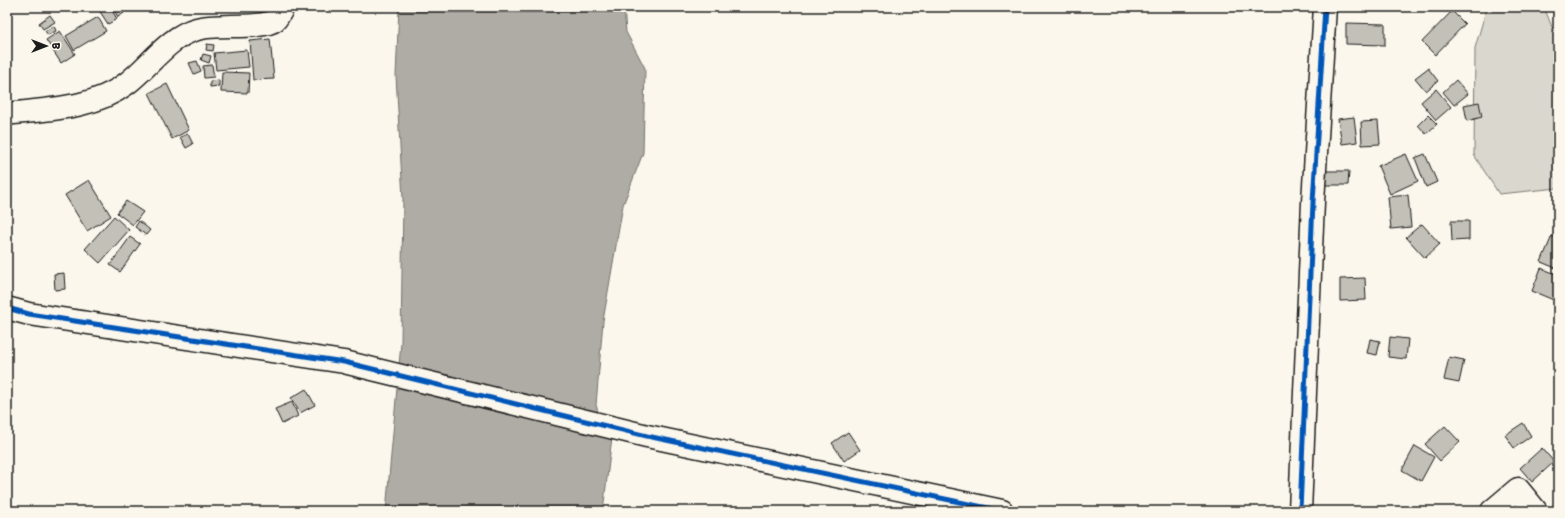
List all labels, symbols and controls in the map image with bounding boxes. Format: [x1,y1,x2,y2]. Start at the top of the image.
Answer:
north arrow [26,26,66,66]
text: B [48,43,63,50]

